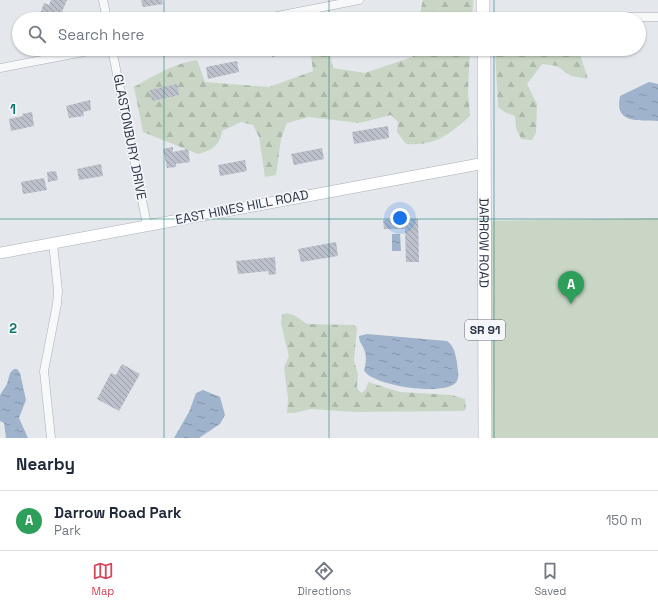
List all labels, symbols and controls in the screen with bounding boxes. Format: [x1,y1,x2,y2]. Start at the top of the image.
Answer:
search box [12,12,646,56]
icon: search [26,23,48,45]
text: Search here [58,25,144,44]
street label: GLASTONBURY DRIVE [109,73,151,201]
text: 1 [10,101,16,118]
street label: EAST HINES HILL ROAD [174,186,310,228]
street label: DARROW ROAD [476,198,493,288]
your location [390,208,410,228]
pin: A [558,271,584,304]
text: 2 [9,320,17,337]
road number: SR 91 [465,320,505,340]
text: Nearby [16,453,75,475]
text: Darrow Road Park [54,503,182,522]
text: A [25,512,33,529]
text: 150 m [606,512,642,529]
text: Park [54,522,81,539]
tab: Map [92,560,114,598]
tab: Directions [297,560,351,598]
tab: Saved [534,560,566,598]

